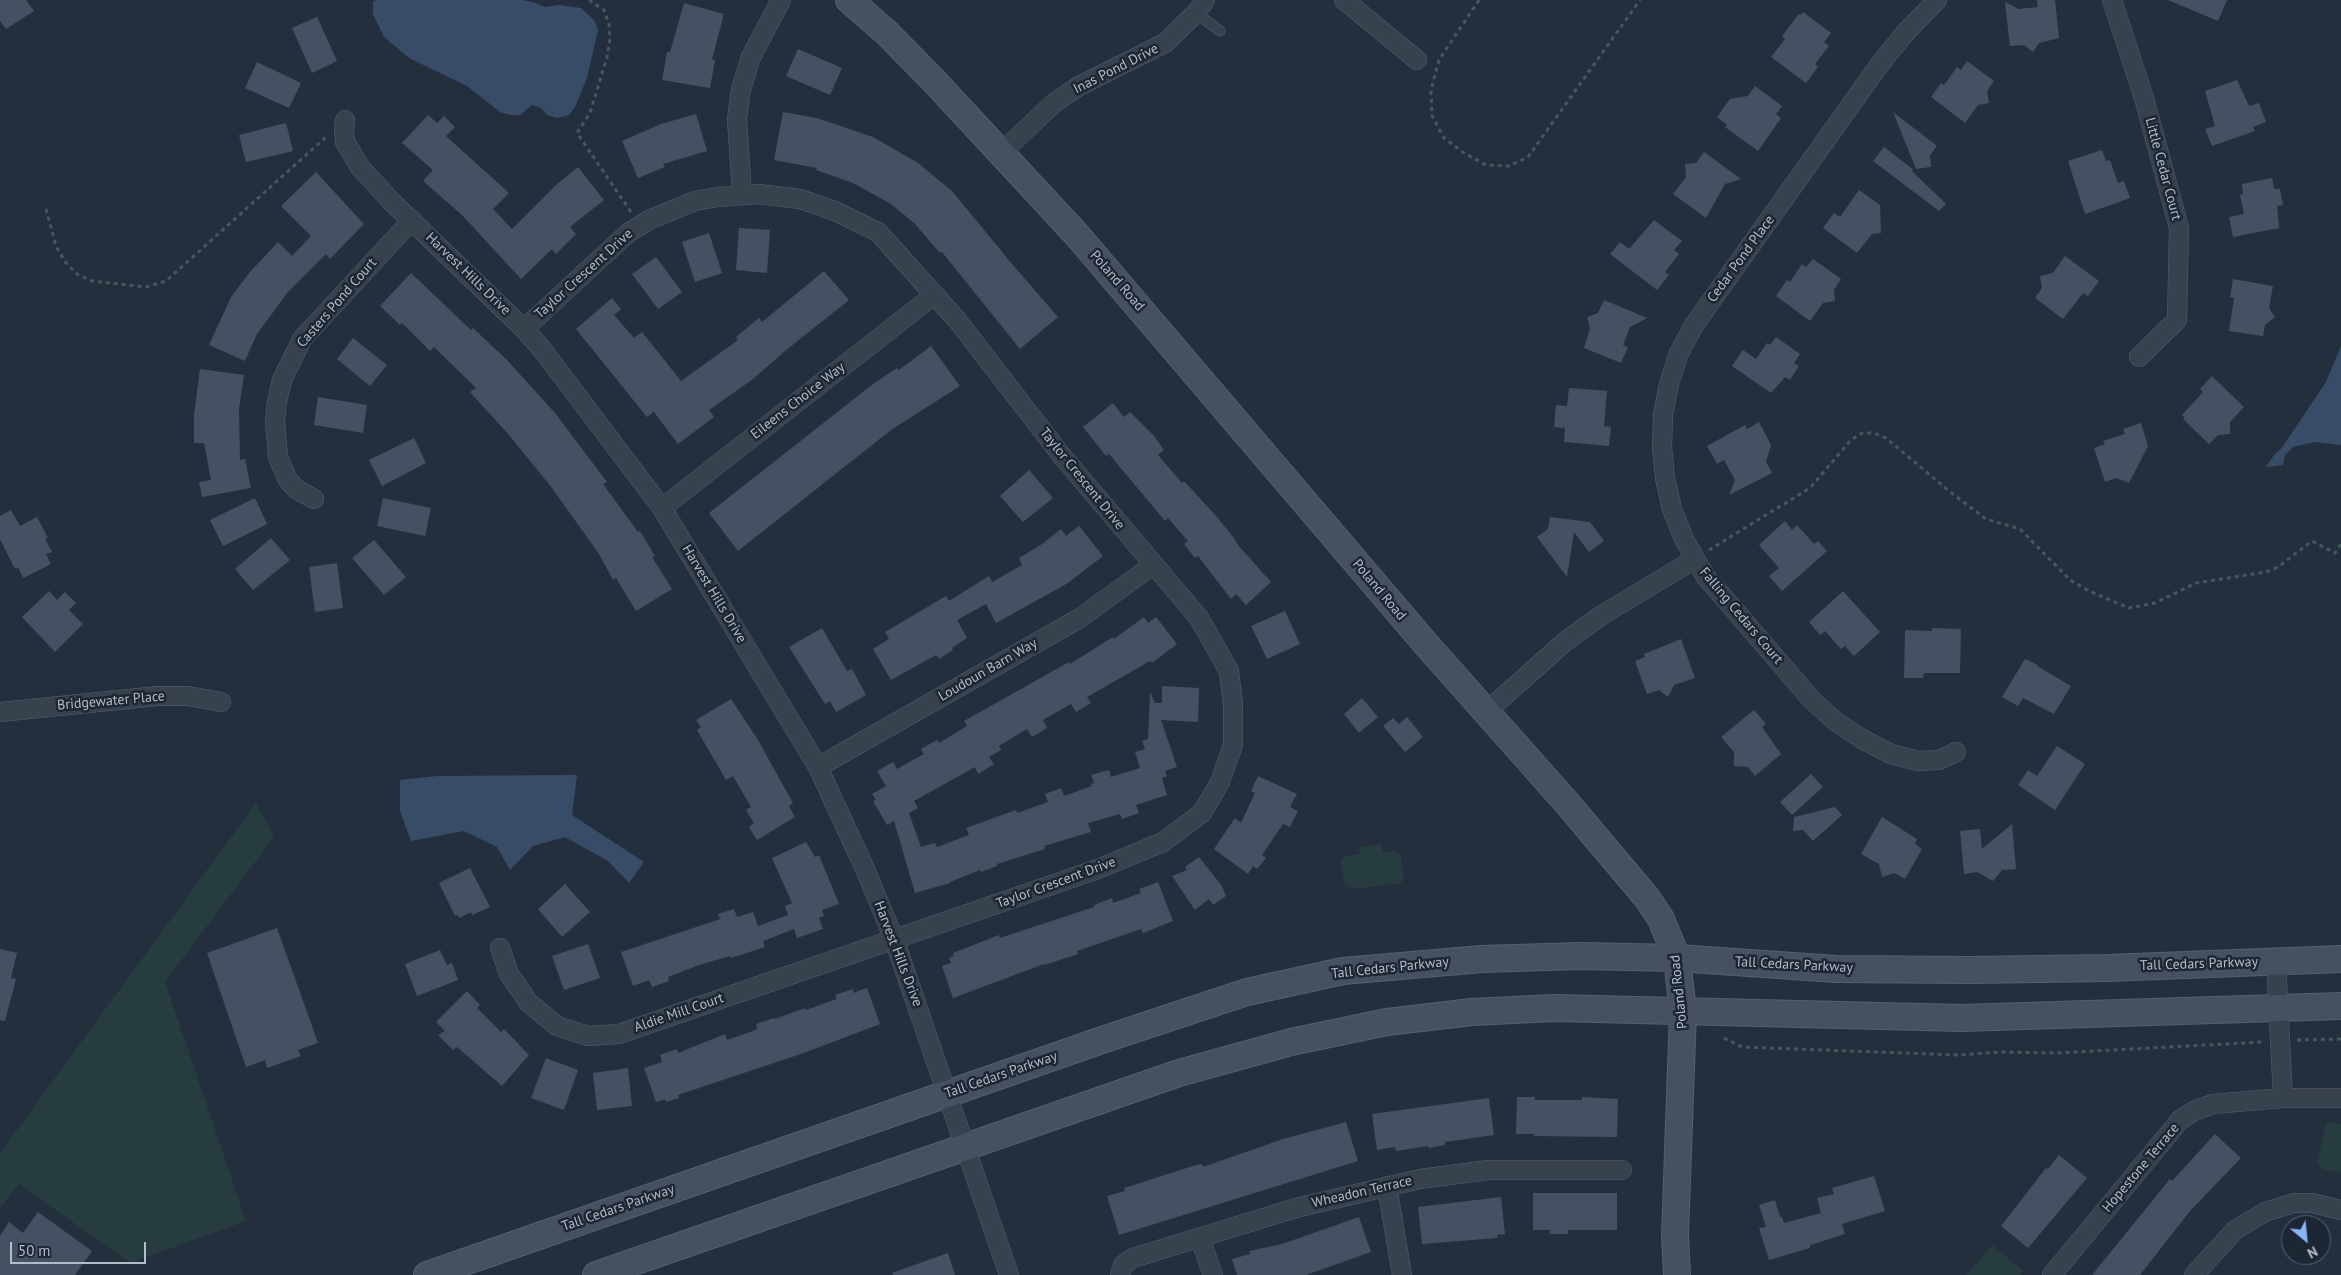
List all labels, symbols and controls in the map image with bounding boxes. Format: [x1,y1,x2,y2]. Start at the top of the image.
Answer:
street label: Inas Pond Drive [1071,40,1161,98]
street label: Little Cedar Court [2141,116,2185,222]
street label: Cedar Pond Place [1704,212,1778,306]
street label: Taylor Crescent Drive [532,226,636,322]
street label: Harvest Hills Drive [422,229,514,319]
street label: Poland Road [1086,247,1148,315]
street label: Casters Pond Court [294,255,380,351]
street label: Eileens Choice Way [748,359,848,443]
street label: Taylor Crescent Drive [1036,425,1128,533]
street label: Harvest Hills Drive [678,542,750,646]
street label: Poland Road [1349,556,1409,624]
street label: Falling Cedars Court [1696,564,1786,668]
street label: Loudoun Barn Way [936,635,1040,705]
street label: Bridgewater Place [56,688,166,714]
street label: Taylor Crescent Drive [994,854,1118,912]
street label: Harvest Hills Drive [870,899,926,1009]
street label: Tall Cedars Parkway [1330,953,1450,983]
street label: Poland Road [1667,954,1691,1030]
street label: Tall Cedars Parkway [1735,954,1853,976]
street label: Tall Cedars Parkway [2140,954,2258,974]
street label: Aldie Mill Court [632,990,726,1036]
street label: Tall Cedars Parkway [942,1048,1060,1102]
street label: Hopestone Terrace [2099,1120,2183,1216]
street label: Wheadon Terrace [1310,1172,1414,1212]
street label: Tall Cedars Parkway [559,1181,677,1235]
north arrow [2281,1215,2331,1265]
scale bar [12,1232,149,1264]
text: 50 m [18,1241,51,1260]
text: N [2304,1242,2321,1262]

